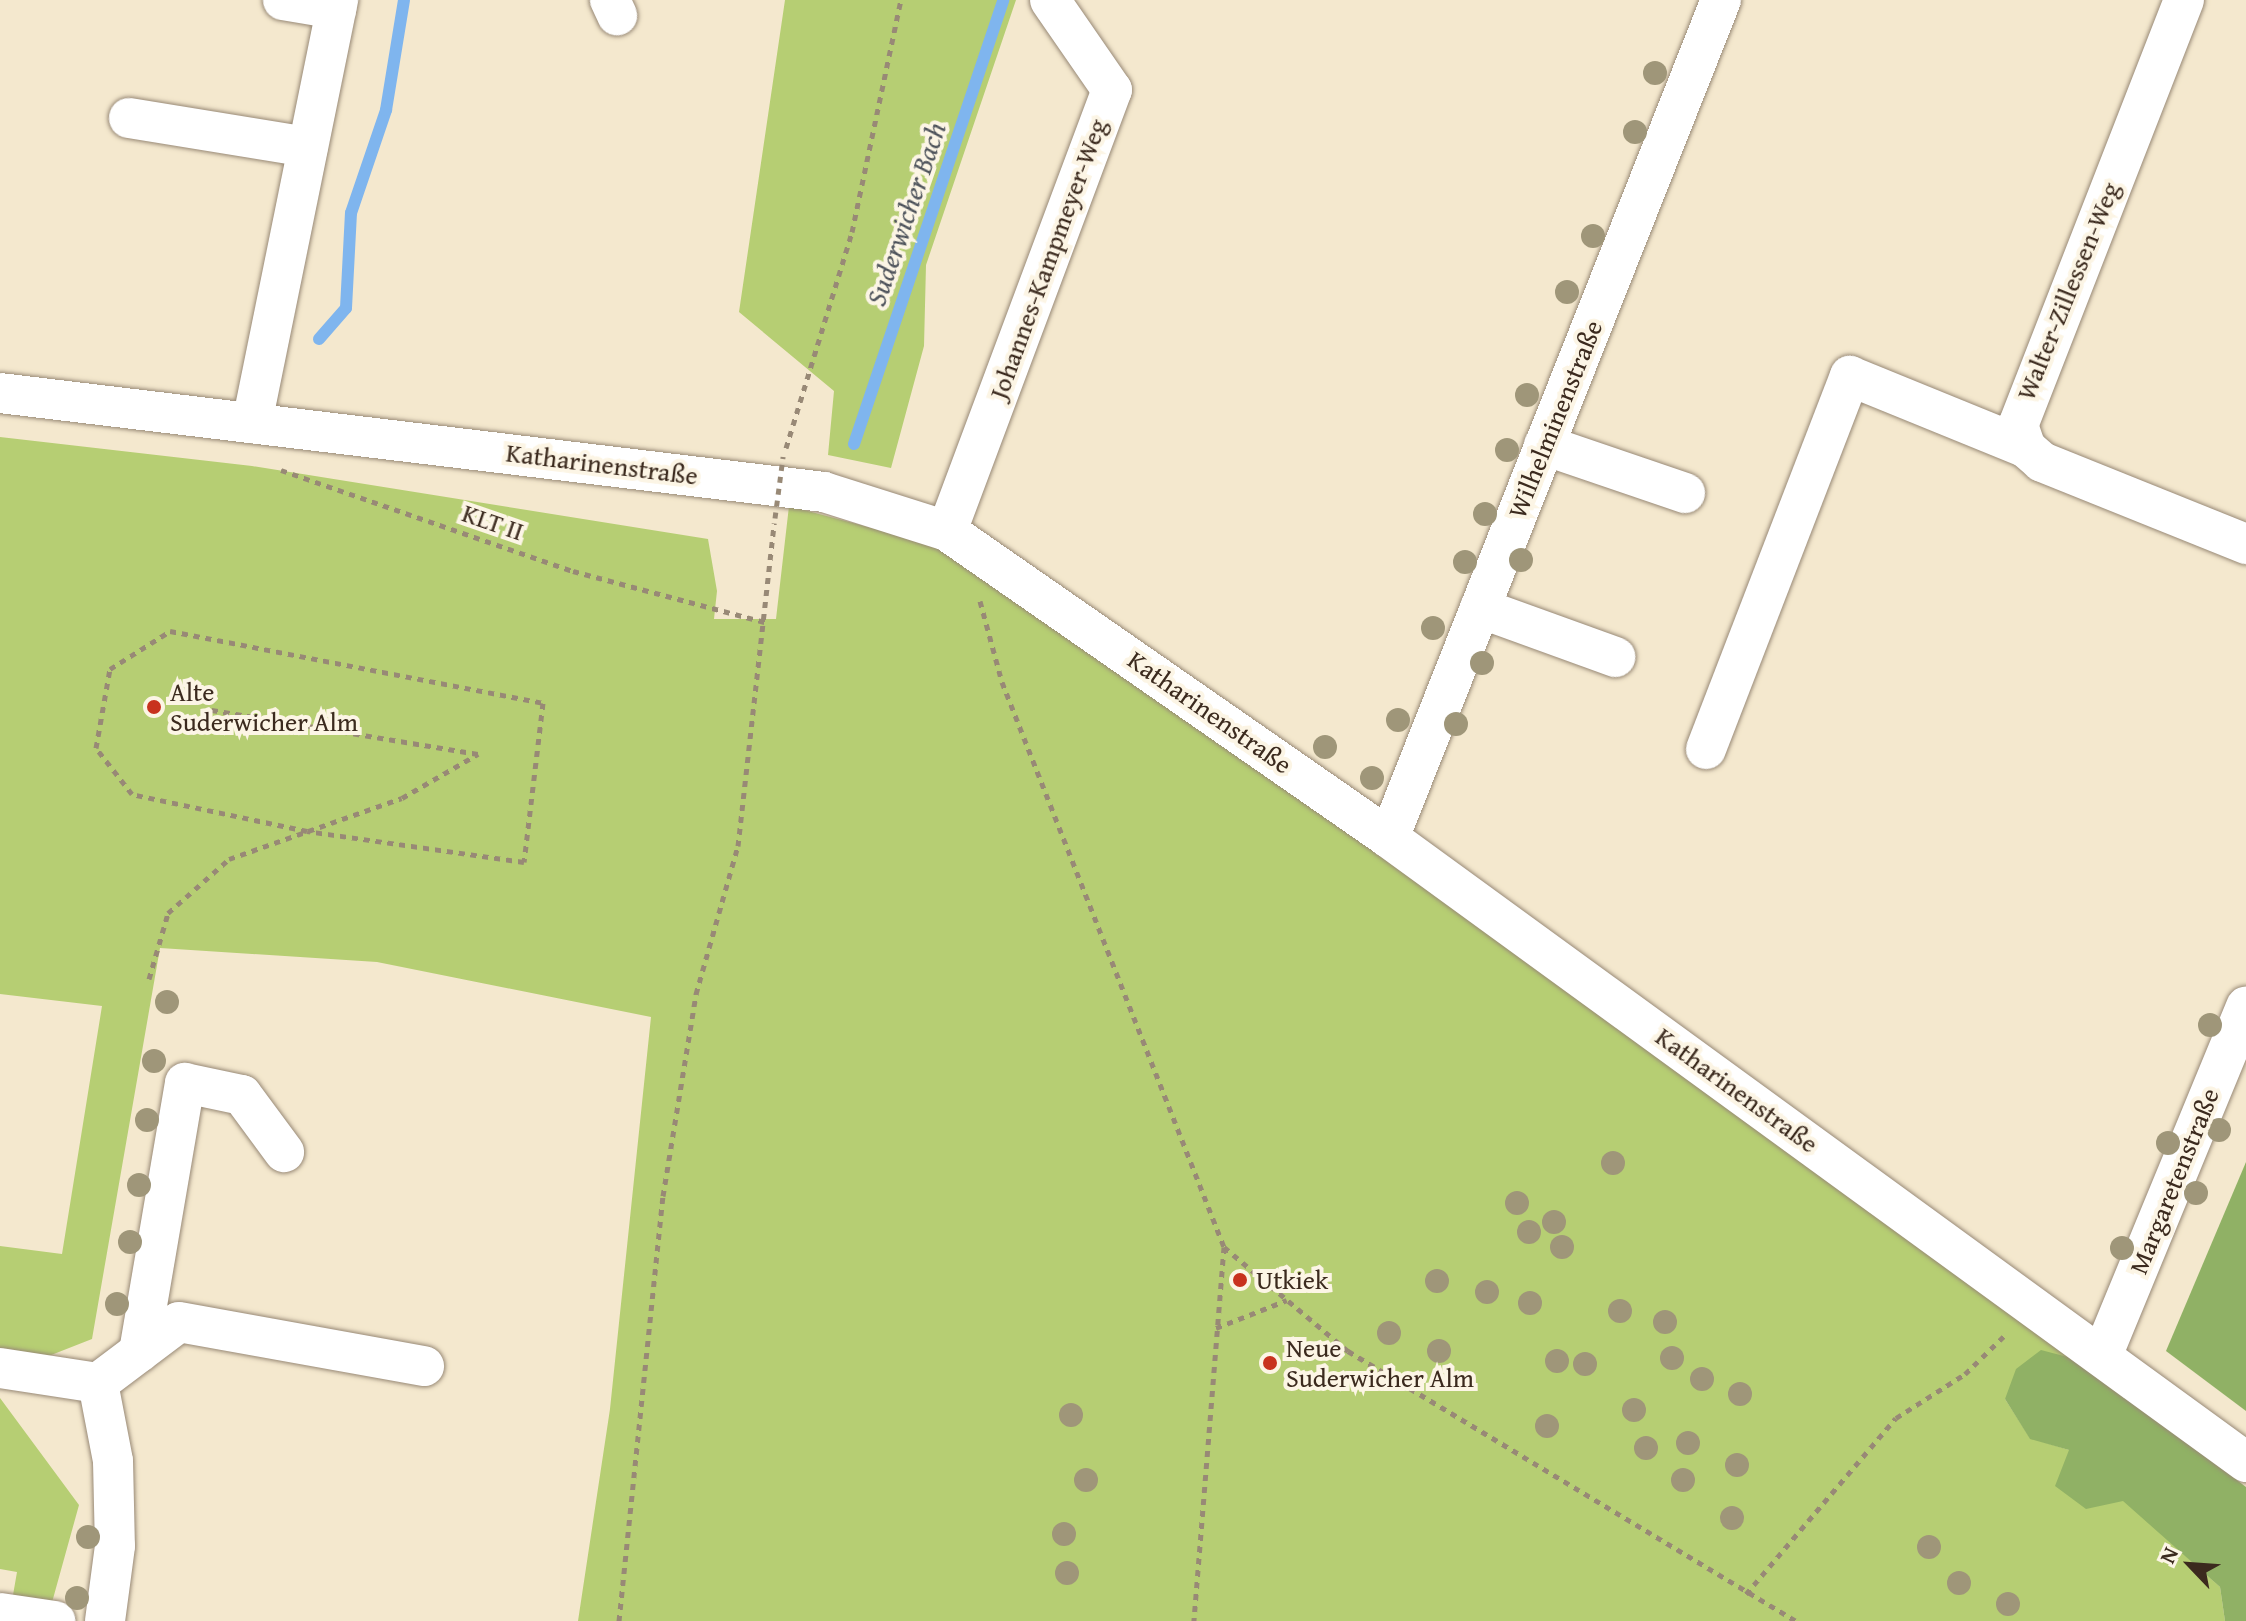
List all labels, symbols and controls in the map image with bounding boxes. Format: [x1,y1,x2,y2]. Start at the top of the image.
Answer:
street label: Johannes-Kampmeyer-Weg [983,115,1113,403]
water label: Suderwicher Bach [859,118,953,310]
street label: Walter-Zillessen-Weg [2010,178,2126,404]
street label: Wilhelminenstraße [1501,316,1609,522]
street label: Katharinenstraße [504,437,700,491]
street label: KLT II [458,497,528,547]
street label: Katharinenstraße [1122,644,1298,780]
place label: Alte Suderwicher Alm [170,676,358,738]
marker: Alte Suderwicher Alm [145,698,163,716]
street label: Katharinenstraße [1650,1021,1824,1159]
street label: Margaretenstraße [2122,1083,2226,1279]
place label: Utkiek [1256,1264,1328,1296]
marker: Utkiek [1231,1271,1249,1289]
place label: Neue Suderwicher Alm [1286,1332,1474,1394]
marker: Neue Suderwicher Alm [1261,1354,1279,1372]
north arrow [2150,1525,2230,1605]
text: N [2151,1541,2186,1568]

